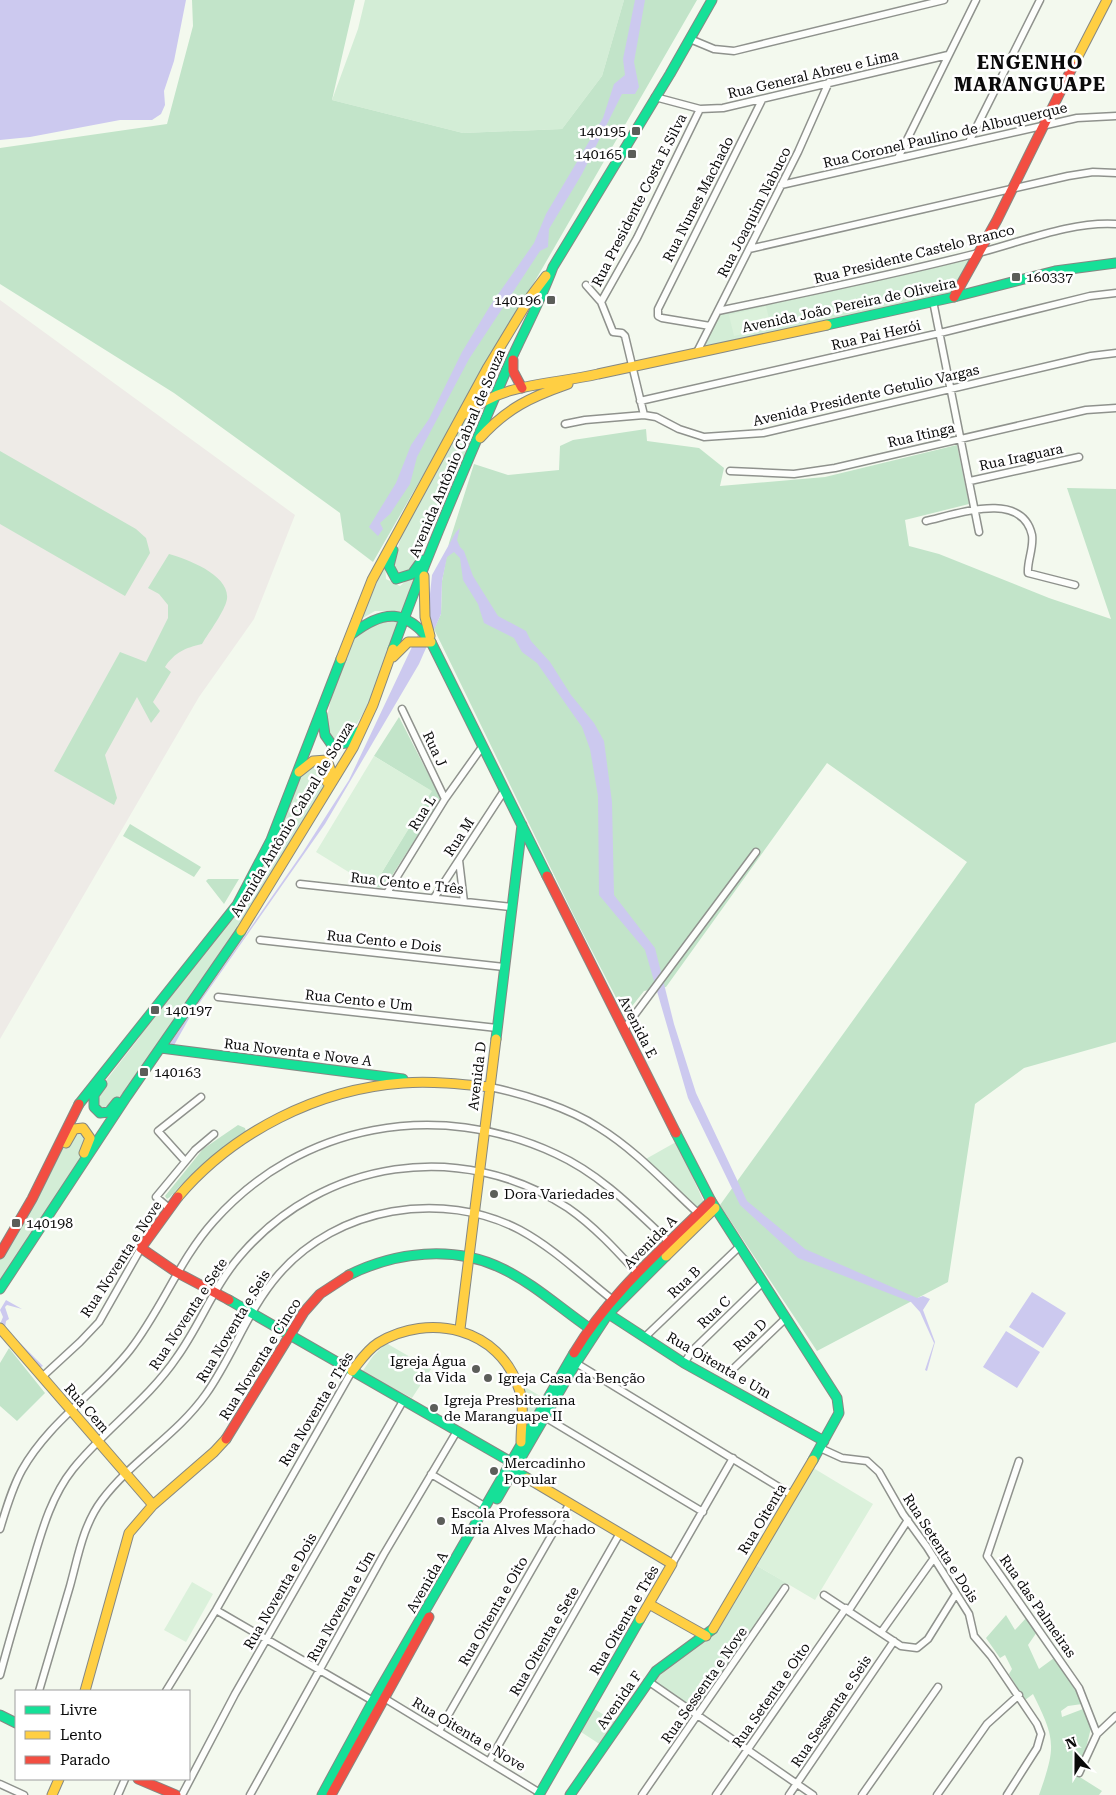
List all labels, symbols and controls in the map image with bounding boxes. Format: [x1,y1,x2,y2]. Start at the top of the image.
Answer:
street label: Rua General Abreu e Lima [726,46,901,102]
district label: ENGENHO MARANGUAPE [954,51,1106,96]
street label: Rua Coronel Paulino de Albuquerque [821,99,1069,171]
street label: Rua Presidente Costa E Silva [588,111,690,289]
place label: 140195 [579,123,626,139]
marker: 140195 [630,125,642,137]
street label: Rua Nunes Machado [659,134,737,264]
street label: Rua Joaquim Nabuco [714,144,794,280]
place label: 140165 [575,146,622,162]
marker: 140165 [626,148,638,160]
street label: Rua Presidente Castelo Branco [812,221,1016,287]
place label: 160337 [1026,269,1073,285]
marker: 160337 [1010,271,1022,283]
street label: Avenida João Pereira de Oliveira [741,274,958,336]
place label: 140196 [494,292,541,308]
marker: 140196 [545,294,557,306]
street label: Rua Pai Herói [830,317,923,353]
street label: Avenida Antônio Cabral de Souza [406,346,508,560]
street label: Avenida Presidente Getulio Vargas [751,361,981,429]
street label: Rua Itinga [886,419,957,451]
street label: Rua Iraguara [978,440,1065,474]
street label: Avenida Antônio Cabral de Souza [227,718,357,920]
street label: Rua J [420,729,450,769]
street label: Rua L [405,792,439,833]
street label: Rua M [441,815,477,859]
street label: Rua Cento e Três [350,869,465,897]
street label: Rua Cento e Dois [326,927,442,955]
street label: Rua Cento e Um [304,986,414,1014]
street label: Avenida E [616,993,660,1061]
place label: 140197 [165,1002,212,1018]
marker: 140197 [149,1004,161,1016]
street label: Rua Noventa e Nove A [223,1035,373,1069]
street label: Avenida D [465,1040,489,1111]
place label: 140163 [154,1064,201,1080]
marker: 140163 [138,1066,150,1078]
place label: Dora Variedades [504,1186,615,1202]
marker: Dora Variedades [488,1188,500,1200]
street label: Rua Noventa e Nove [77,1198,165,1320]
street label: Avenida A [620,1212,680,1272]
place label: 140198 [26,1215,73,1231]
marker: 140198 [10,1217,22,1229]
street label: Rua Noventa e Sete [146,1255,230,1373]
street label: Rua B [665,1263,703,1301]
street label: Rua Noventa e Seis [193,1266,273,1385]
street label: Rua C [694,1293,734,1331]
street label: Rua Noventa e Cinco [216,1295,304,1423]
street label: Rua D [730,1315,770,1355]
street label: Rua Oitenta e Um [664,1329,774,1402]
street label: Rua Noventa e Três [276,1349,356,1469]
place label: Igreja Água da Vida [390,1353,466,1385]
marker: Igreja Água da Vida [470,1363,482,1375]
place label: Igreja Casa da Benção [498,1370,645,1386]
marker: Igreja Casa da Benção [482,1372,494,1384]
street label: Rua Cem [61,1380,113,1436]
place label: Igreja Presbiteriana de Maranguape II [444,1392,576,1424]
marker: Igreja Presbiteriana de Maranguape II [428,1402,440,1414]
place label: Mercadinho Popular [504,1455,586,1487]
marker: Mercadinho Popular [488,1465,500,1477]
street label: Rua Oitenta [735,1480,790,1557]
street label: Rua Setenta e Dois [900,1491,982,1605]
place label: Escola Professora Maria Alves Machado [451,1505,596,1537]
marker: Escola Professora Maria Alves Machado [435,1515,447,1527]
street label: Rua Noventa e Dois [240,1530,320,1652]
street label: Rua Noventa e Um [304,1547,378,1664]
street label: Avenida A [403,1548,451,1616]
street label: Rua das Palmeiras [997,1552,1080,1661]
street label: Rua Oitenta e Oito [455,1554,531,1668]
street label: Rua Oitenta e Três [586,1562,662,1677]
street label: Rua Oitenta e Sete [506,1583,582,1699]
street label: Rua Sessenta e Nove [658,1624,750,1746]
street label: Rua Setenta e Oito [729,1639,813,1751]
street label: Rua Sessenta e Seis [788,1652,874,1770]
street label: Avenida F [593,1668,645,1732]
legend [15,1690,190,1780]
street label: Rua Oitenta e Nove [410,1694,529,1774]
text: Livre [60,1701,97,1719]
text: Lento [60,1726,102,1744]
north arrow [1051,1730,1101,1780]
text: N [1063,1733,1079,1752]
text: Parado [60,1751,110,1769]

